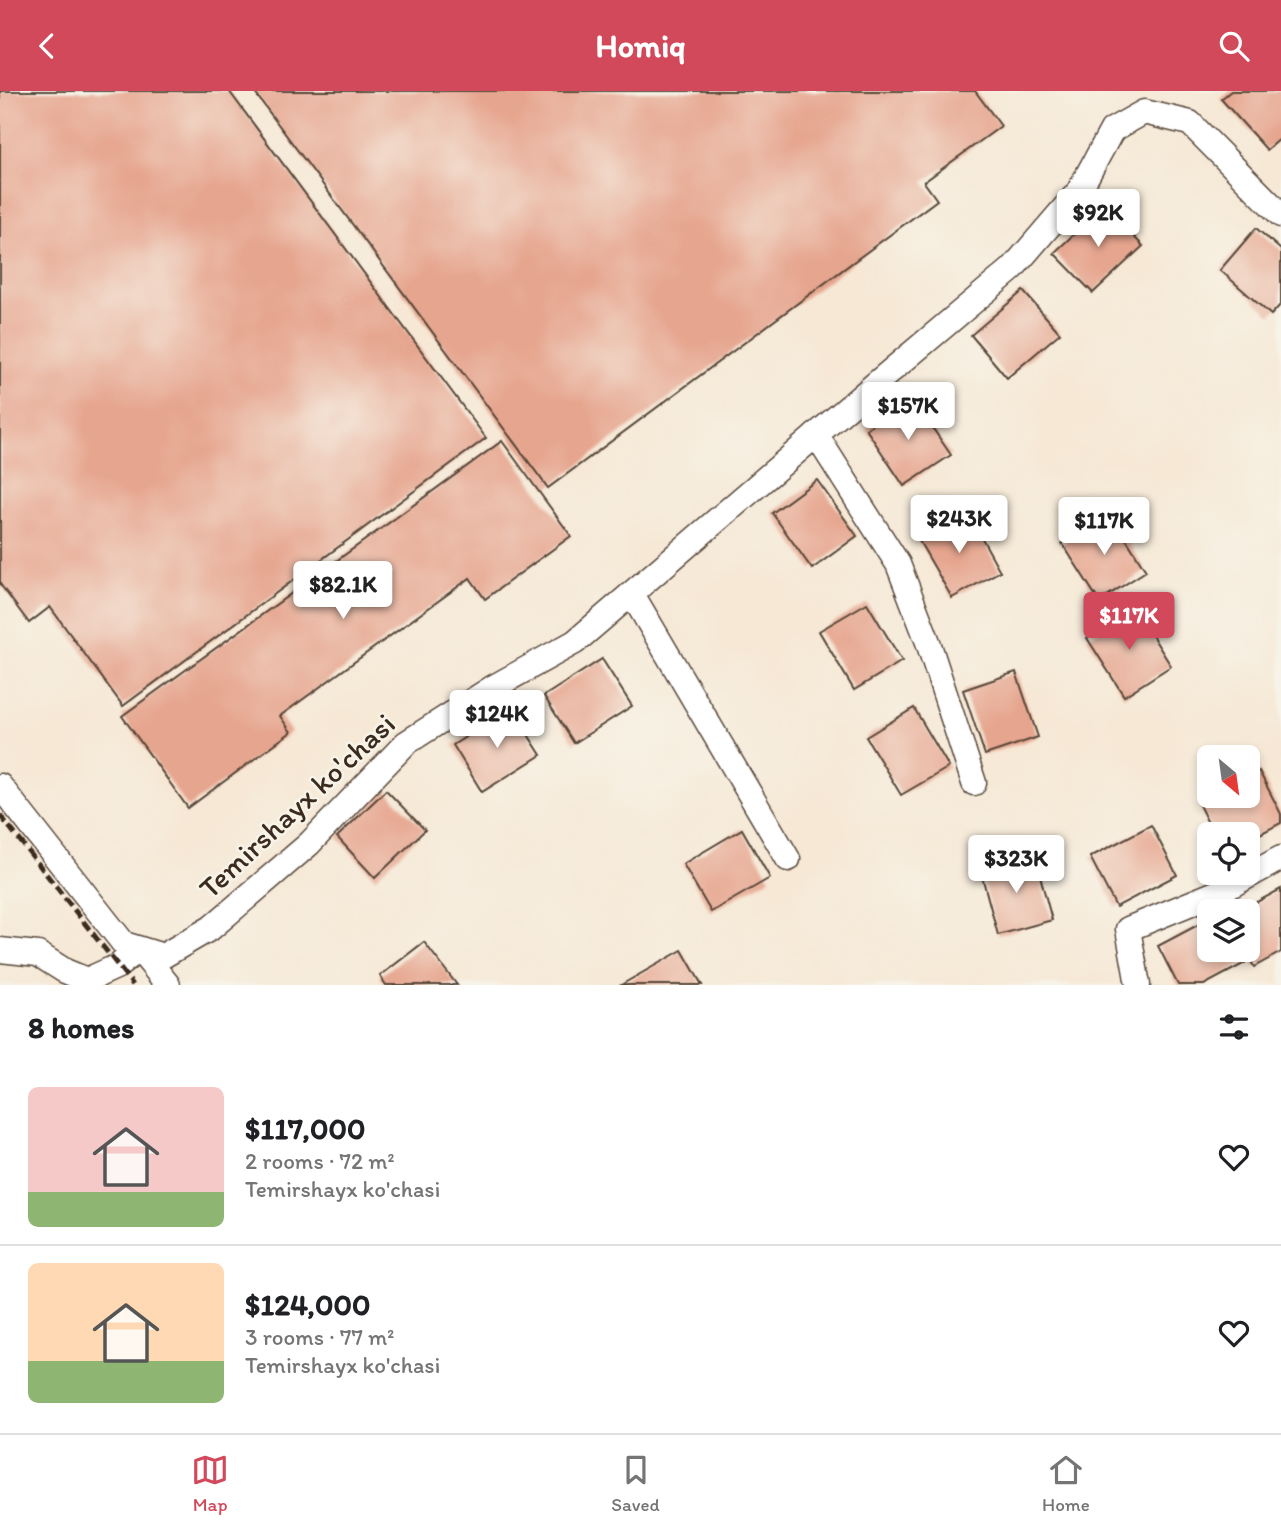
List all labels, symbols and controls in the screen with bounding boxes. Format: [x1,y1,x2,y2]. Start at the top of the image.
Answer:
icon: back [28,27,66,65]
text: Homiq [596,27,685,65]
icon: search [1215,27,1253,65]
pin: $92K [1057,190,1139,249]
text: $92K [1073,198,1123,226]
pin: $157K [859,383,957,442]
text: $157K [878,391,938,419]
pin: $243K [910,496,1008,555]
pin: $117K [1055,497,1153,557]
text: $243K [927,504,991,532]
text: $117K [1074,506,1134,534]
pin: $82.1K [286,561,400,621]
text: $82.1K [309,570,377,598]
pin: $117K [1080,593,1178,652]
text: $117K [1099,601,1159,629]
pin: $124K [448,691,546,750]
text: $124K [466,699,528,727]
street label: Temirshayx ko'chasi [191,705,402,906]
north arrow [1197,745,1260,809]
map controls [1197,745,1260,962]
button: locate [1197,822,1260,885]
pin: $323K [967,835,1065,895]
text: $323K [984,844,1048,872]
button: layers [1197,899,1260,962]
icon: filters [1215,1008,1253,1046]
text: 8 homes [28,1009,135,1046]
text: $117,000 [245,1110,365,1147]
icon: home [84,1115,168,1199]
icon: heart [1215,1138,1253,1176]
text: 2 rooms · 72 m² [245,1147,395,1175]
text: Temirshayx ko'chasi [245,1175,440,1203]
text: $124,000 [245,1286,371,1323]
icon: home [84,1291,168,1375]
icon: heart [1215,1314,1253,1352]
text: 3 rooms · 77 m² [245,1323,395,1351]
text: Temirshayx ko'chasi [245,1351,440,1379]
tab: Map [191,1451,229,1516]
tab: Saved [611,1451,660,1516]
tab: Home [1042,1451,1090,1516]

